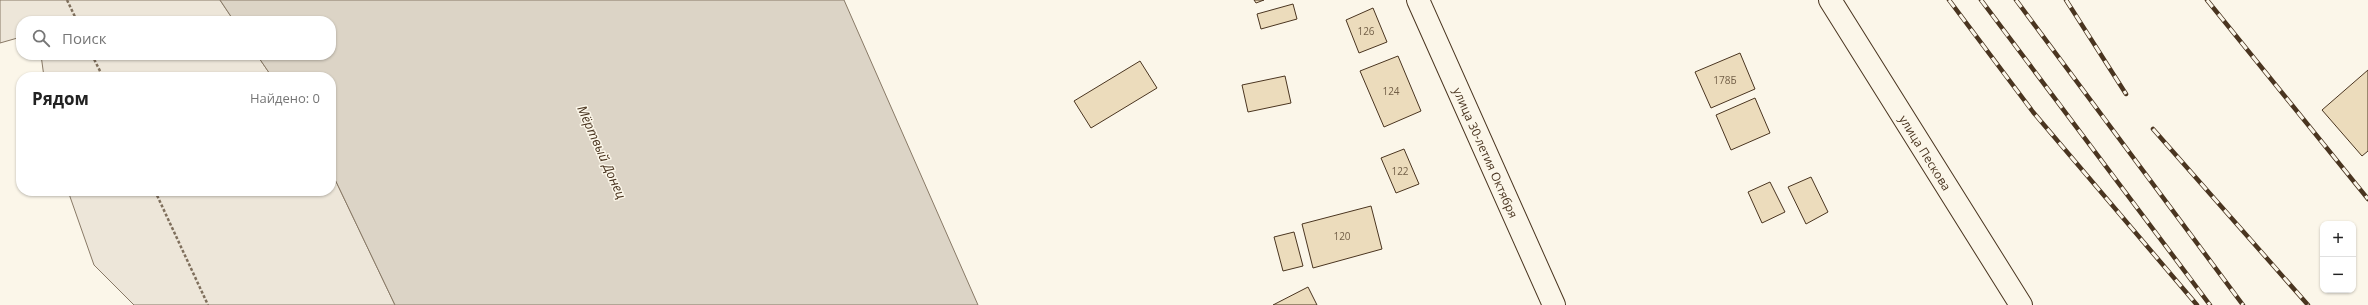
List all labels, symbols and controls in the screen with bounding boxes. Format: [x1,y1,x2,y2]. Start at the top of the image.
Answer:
search box [16,16,336,60]
house number: 126 [1357,24,1375,38]
icon: search [30,27,52,49]
text: Поиск [62,28,106,48]
house number: 178Б [1713,73,1737,87]
house number: 124 [1382,84,1400,98]
street label: улица 30-летия Октября [1450,85,1523,220]
text: Рядом [32,87,89,110]
text: Найдено: 0 [250,89,320,107]
water label: Мёртвый Донец [573,102,631,202]
street label: улица Пескова [1895,112,1956,194]
house number: 122 [1391,164,1409,178]
map controls [2320,221,2356,293]
button: + [2320,221,2356,257]
house number: 120 [1333,229,1351,243]
button: − [2320,257,2356,293]

